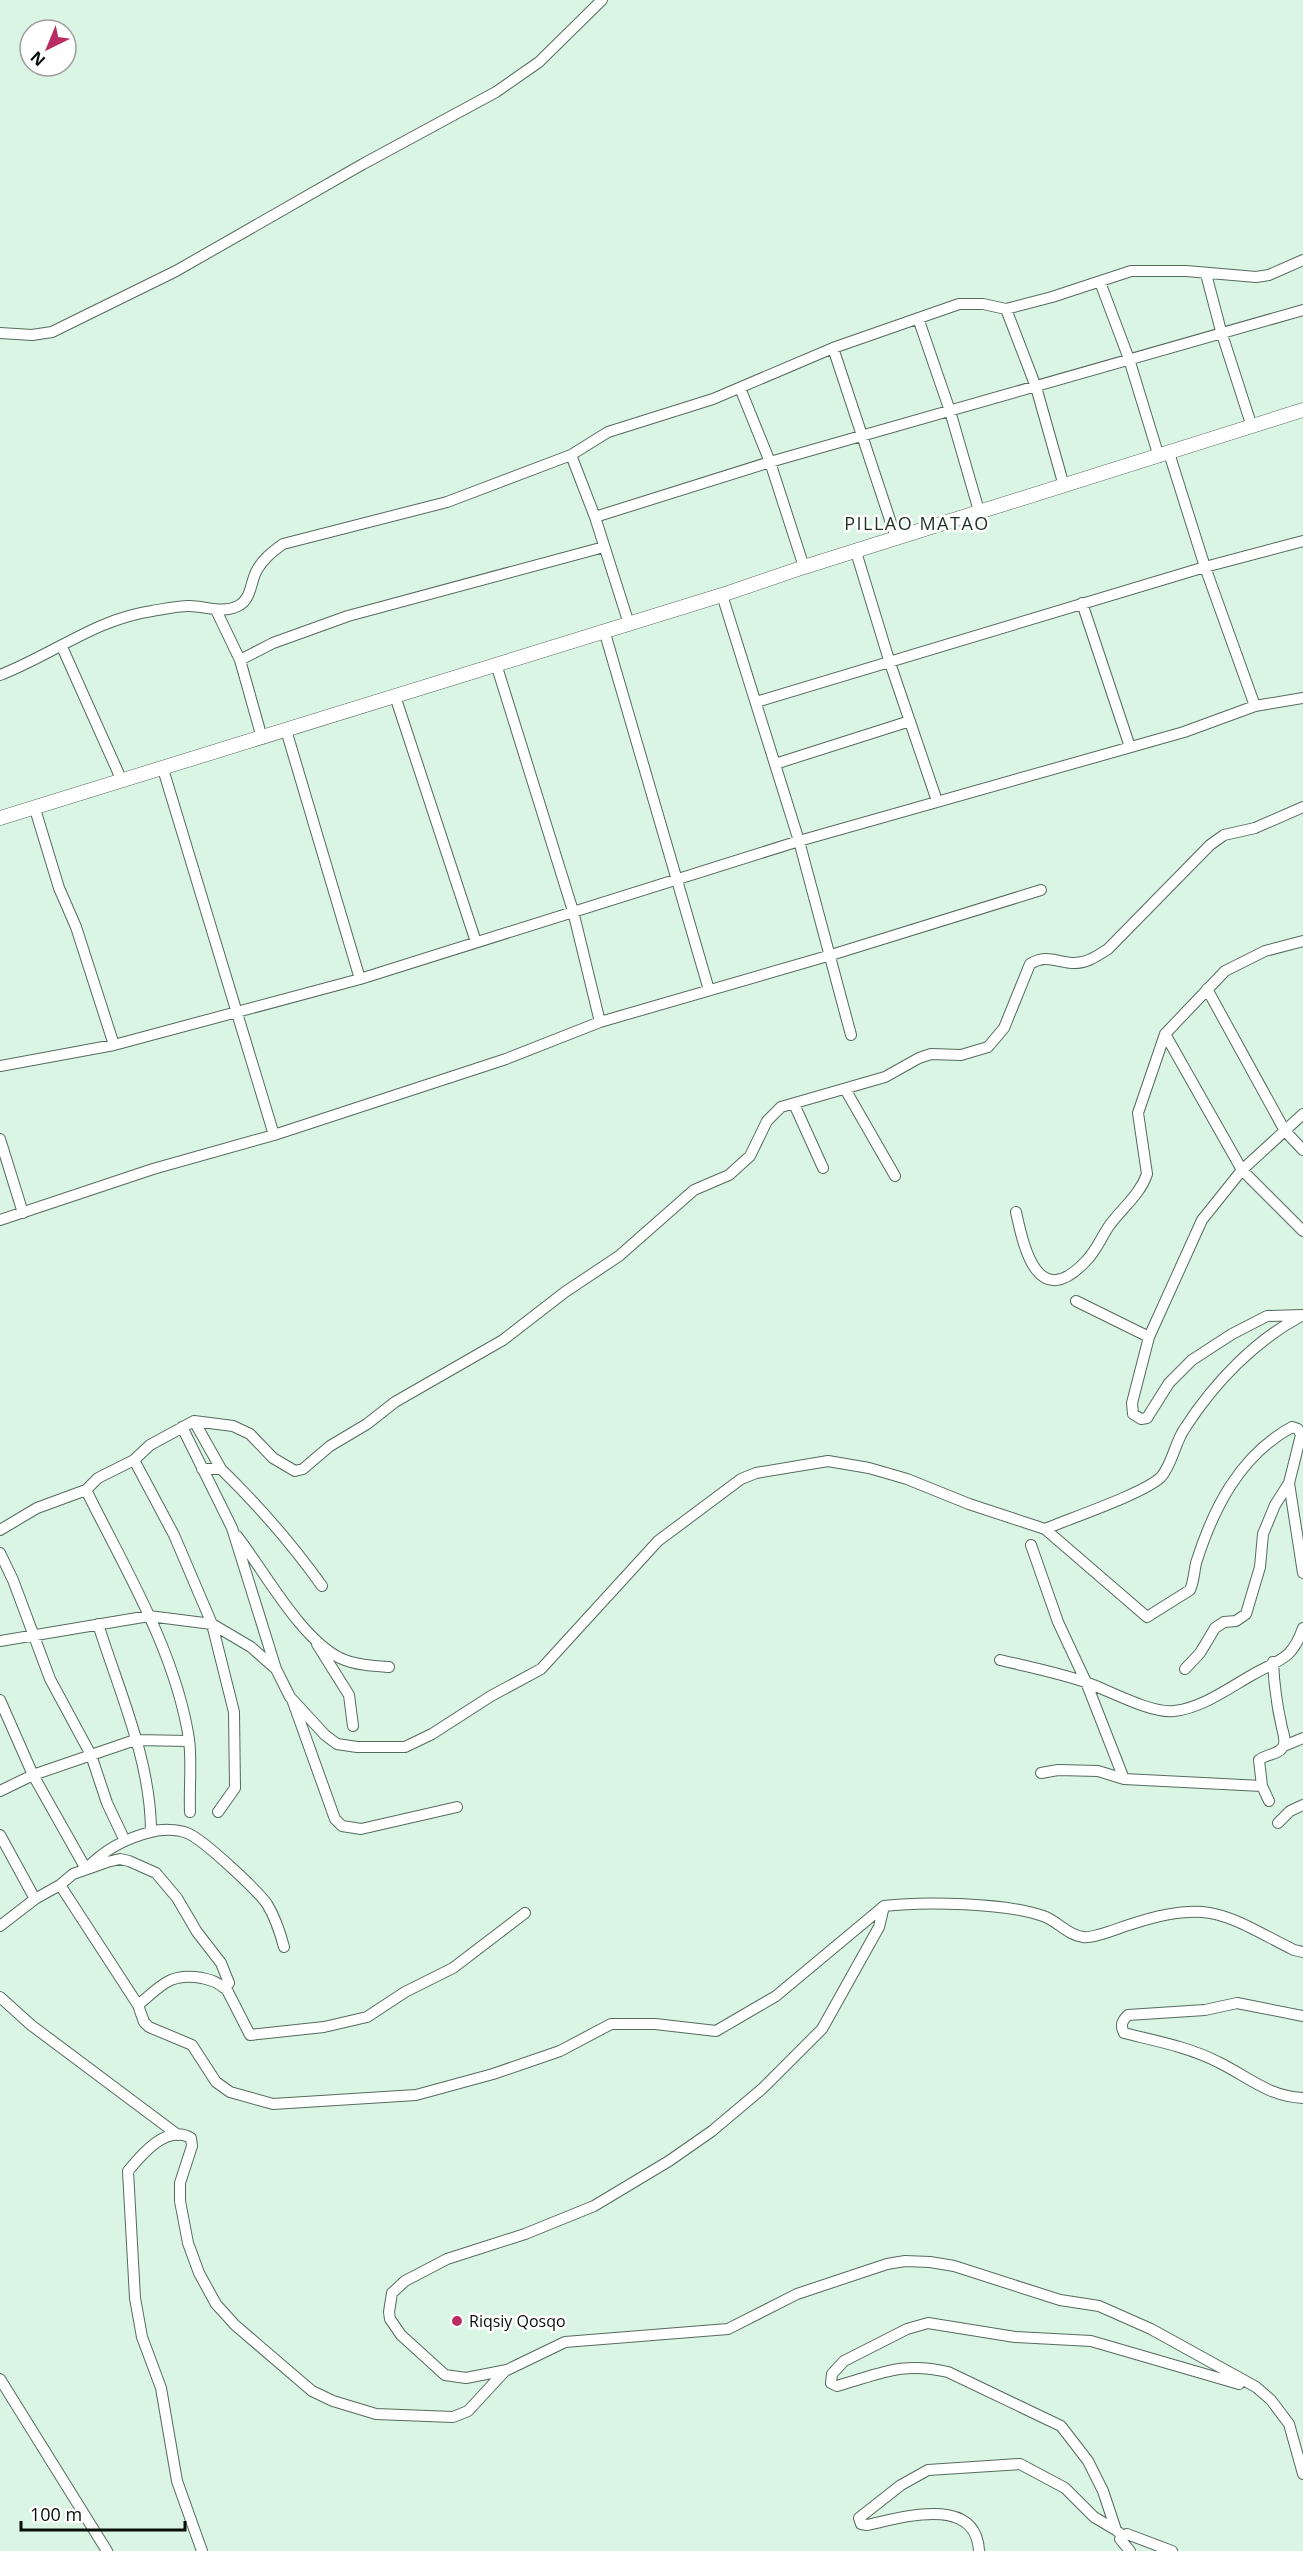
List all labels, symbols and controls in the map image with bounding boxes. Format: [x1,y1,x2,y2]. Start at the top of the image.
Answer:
north arrow [18,18,78,78]
text: N [26,46,50,71]
district label: PILLAO MATAO [844,511,990,535]
place label: Riqsiy Qosqo [469,2310,566,2332]
marker: Riqsiy Qosqo [450,2314,464,2328]
scale bar [21,2494,184,2532]
text: 100 m [30,2502,82,2526]

